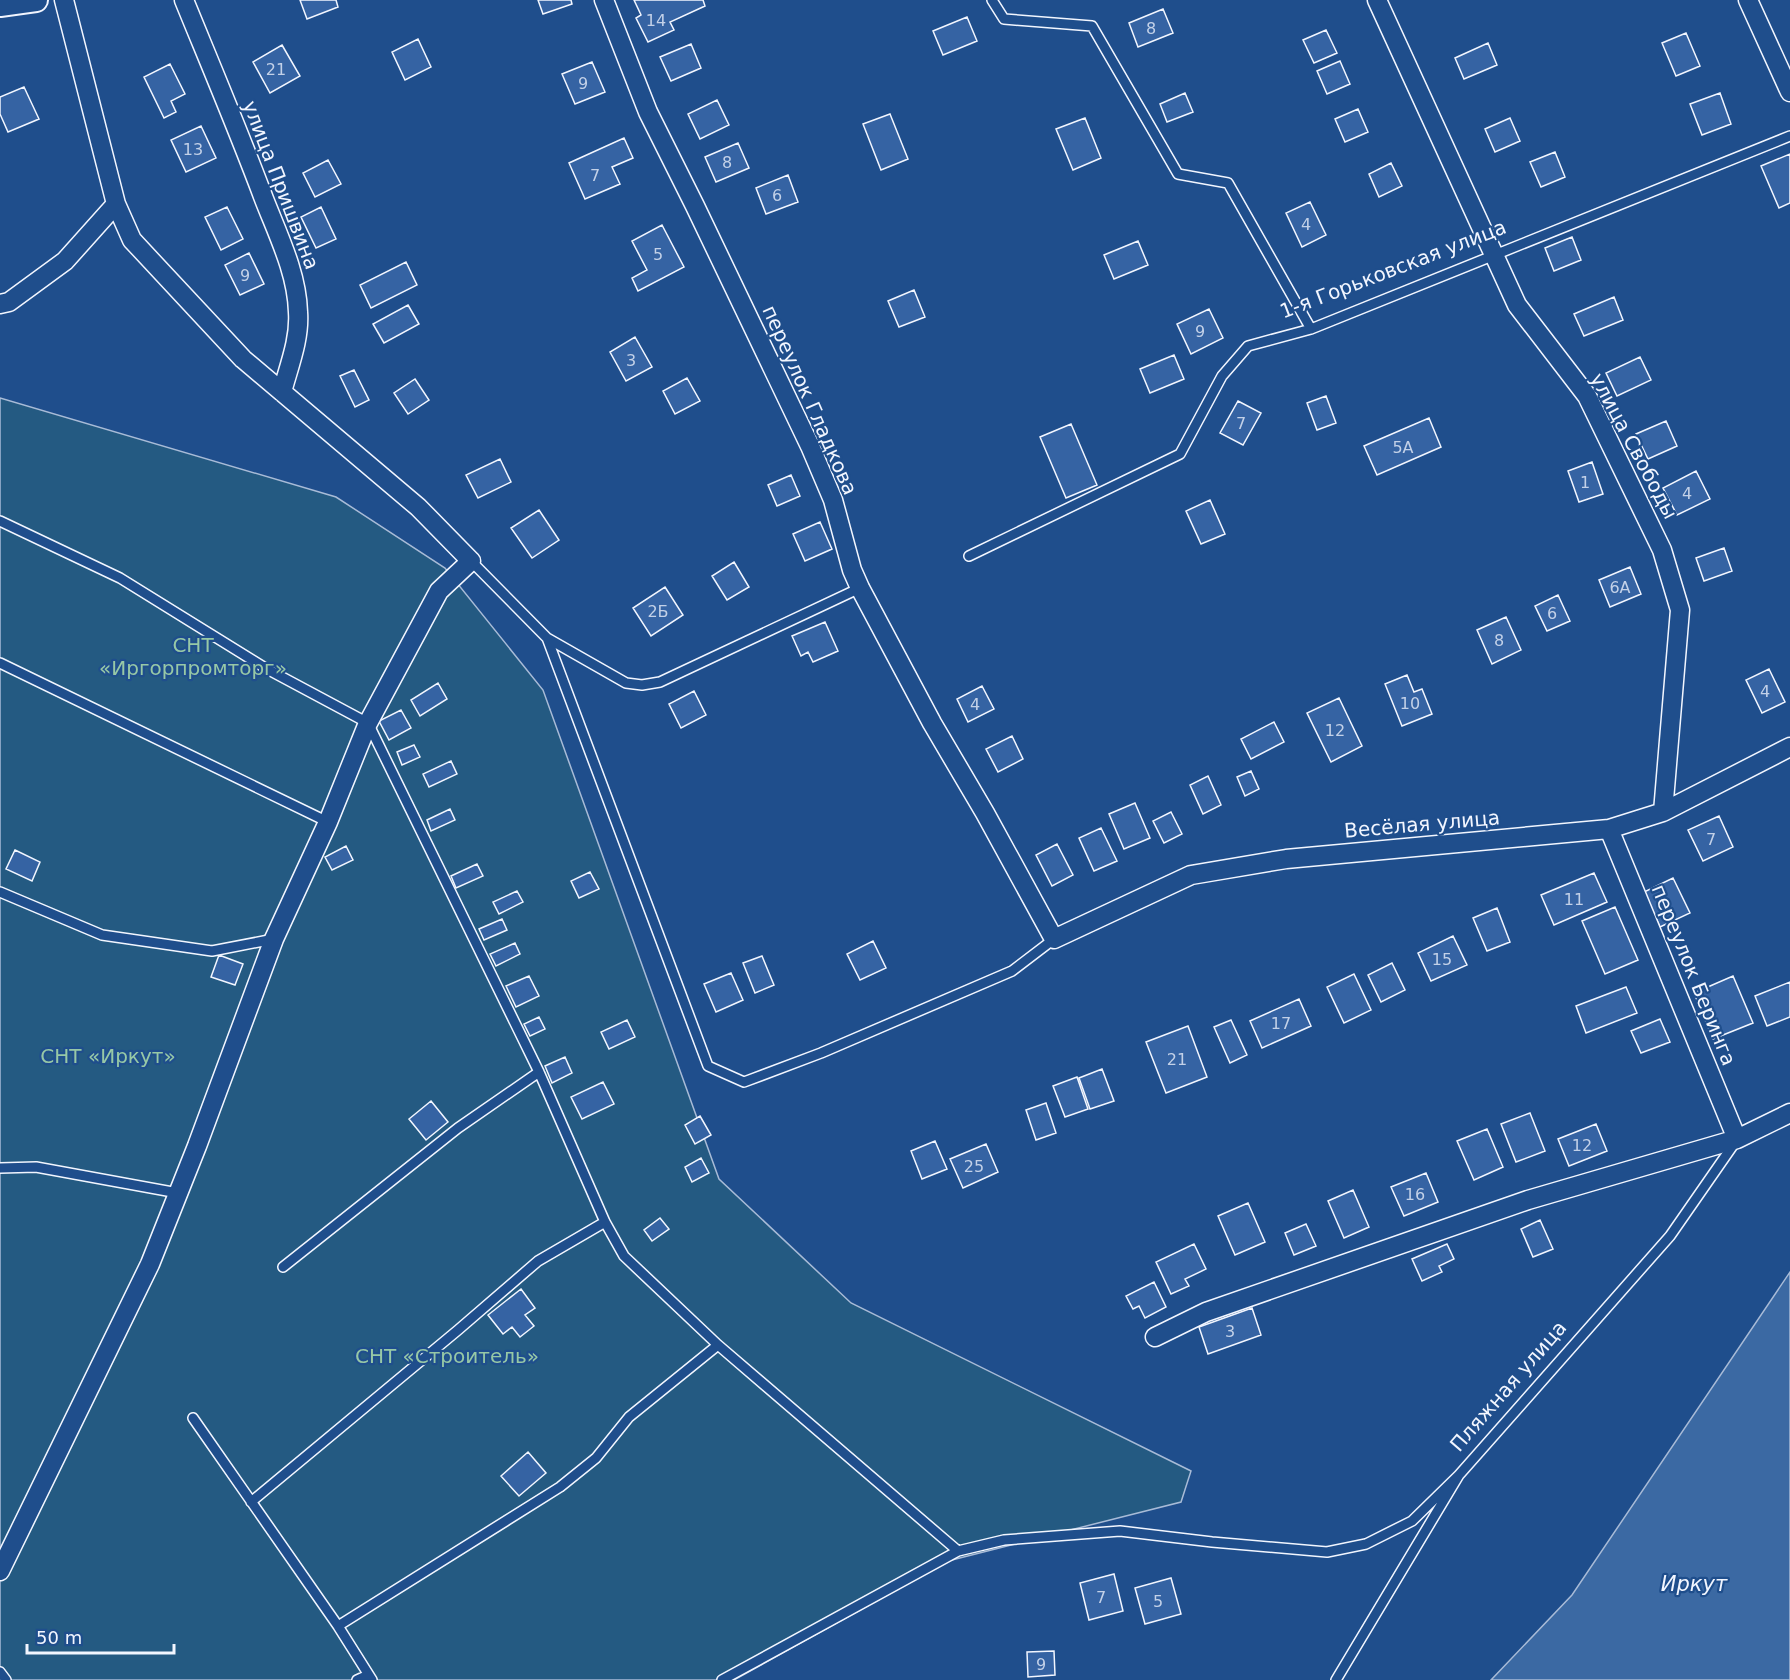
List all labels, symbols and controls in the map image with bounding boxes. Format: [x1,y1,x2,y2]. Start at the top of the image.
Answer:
house number: 14 [646,11,666,30]
house number: 8 [1146,19,1156,38]
house number: 21 [266,60,286,79]
house number: 9 [578,74,588,93]
street label: улица Пришвина [238,97,324,273]
house number: 13 [183,140,203,159]
house number: 8 [722,153,732,172]
house number: 7 [590,166,600,185]
house number: 6 [772,186,782,205]
street label: 1-я Горьковская улица [1276,215,1510,323]
house number: 4 [1301,215,1311,234]
house number: 5 [653,245,663,264]
house number: 9 [240,266,250,285]
street label: переулок Гладкова [757,301,863,499]
house number: 9 [1195,322,1205,341]
house number: 3 [626,351,636,370]
street label: улица Свободы [1585,369,1683,523]
house number: 7 [1236,414,1246,433]
house number: 5А [1392,438,1414,457]
house number: 1 [1580,473,1590,492]
house number: 4 [1682,484,1692,503]
house number: 6А [1609,578,1631,597]
house number: 2Б [647,602,669,621]
house number: 6 [1547,604,1557,623]
house number: 8 [1494,631,1504,650]
park label: СНТ «Иргорпромторг» [99,633,287,680]
house number: 4 [1760,682,1770,701]
house number: 10 [1400,694,1420,713]
house number: 4 [970,695,980,714]
house number: 12 [1325,721,1345,740]
street label: Весёлая улица [1343,805,1501,843]
house number: 7 [1706,830,1716,849]
street label: переулок Беринга [1647,881,1741,1069]
house number: 11 [1564,890,1584,909]
house number: 15 [1432,950,1452,969]
house number: 17 [1271,1014,1291,1033]
park label: СНТ «Иркут» [40,1044,176,1068]
house number: 21 [1167,1050,1187,1069]
house number: 12 [1572,1136,1592,1155]
house number: 25 [964,1157,984,1176]
house number: 16 [1405,1185,1425,1204]
street label: Пляжная улица [1445,1316,1571,1456]
house number: 3 [1225,1322,1235,1341]
park label: СНТ «Строитель» [355,1344,539,1368]
water label: Иркут [1661,1572,1728,1596]
house number: 7 [1096,1588,1106,1607]
house number: 5 [1153,1592,1163,1611]
scale bar [27,1617,174,1655]
text: 50 m [36,1627,82,1648]
house number: 9 [1036,1655,1046,1674]

